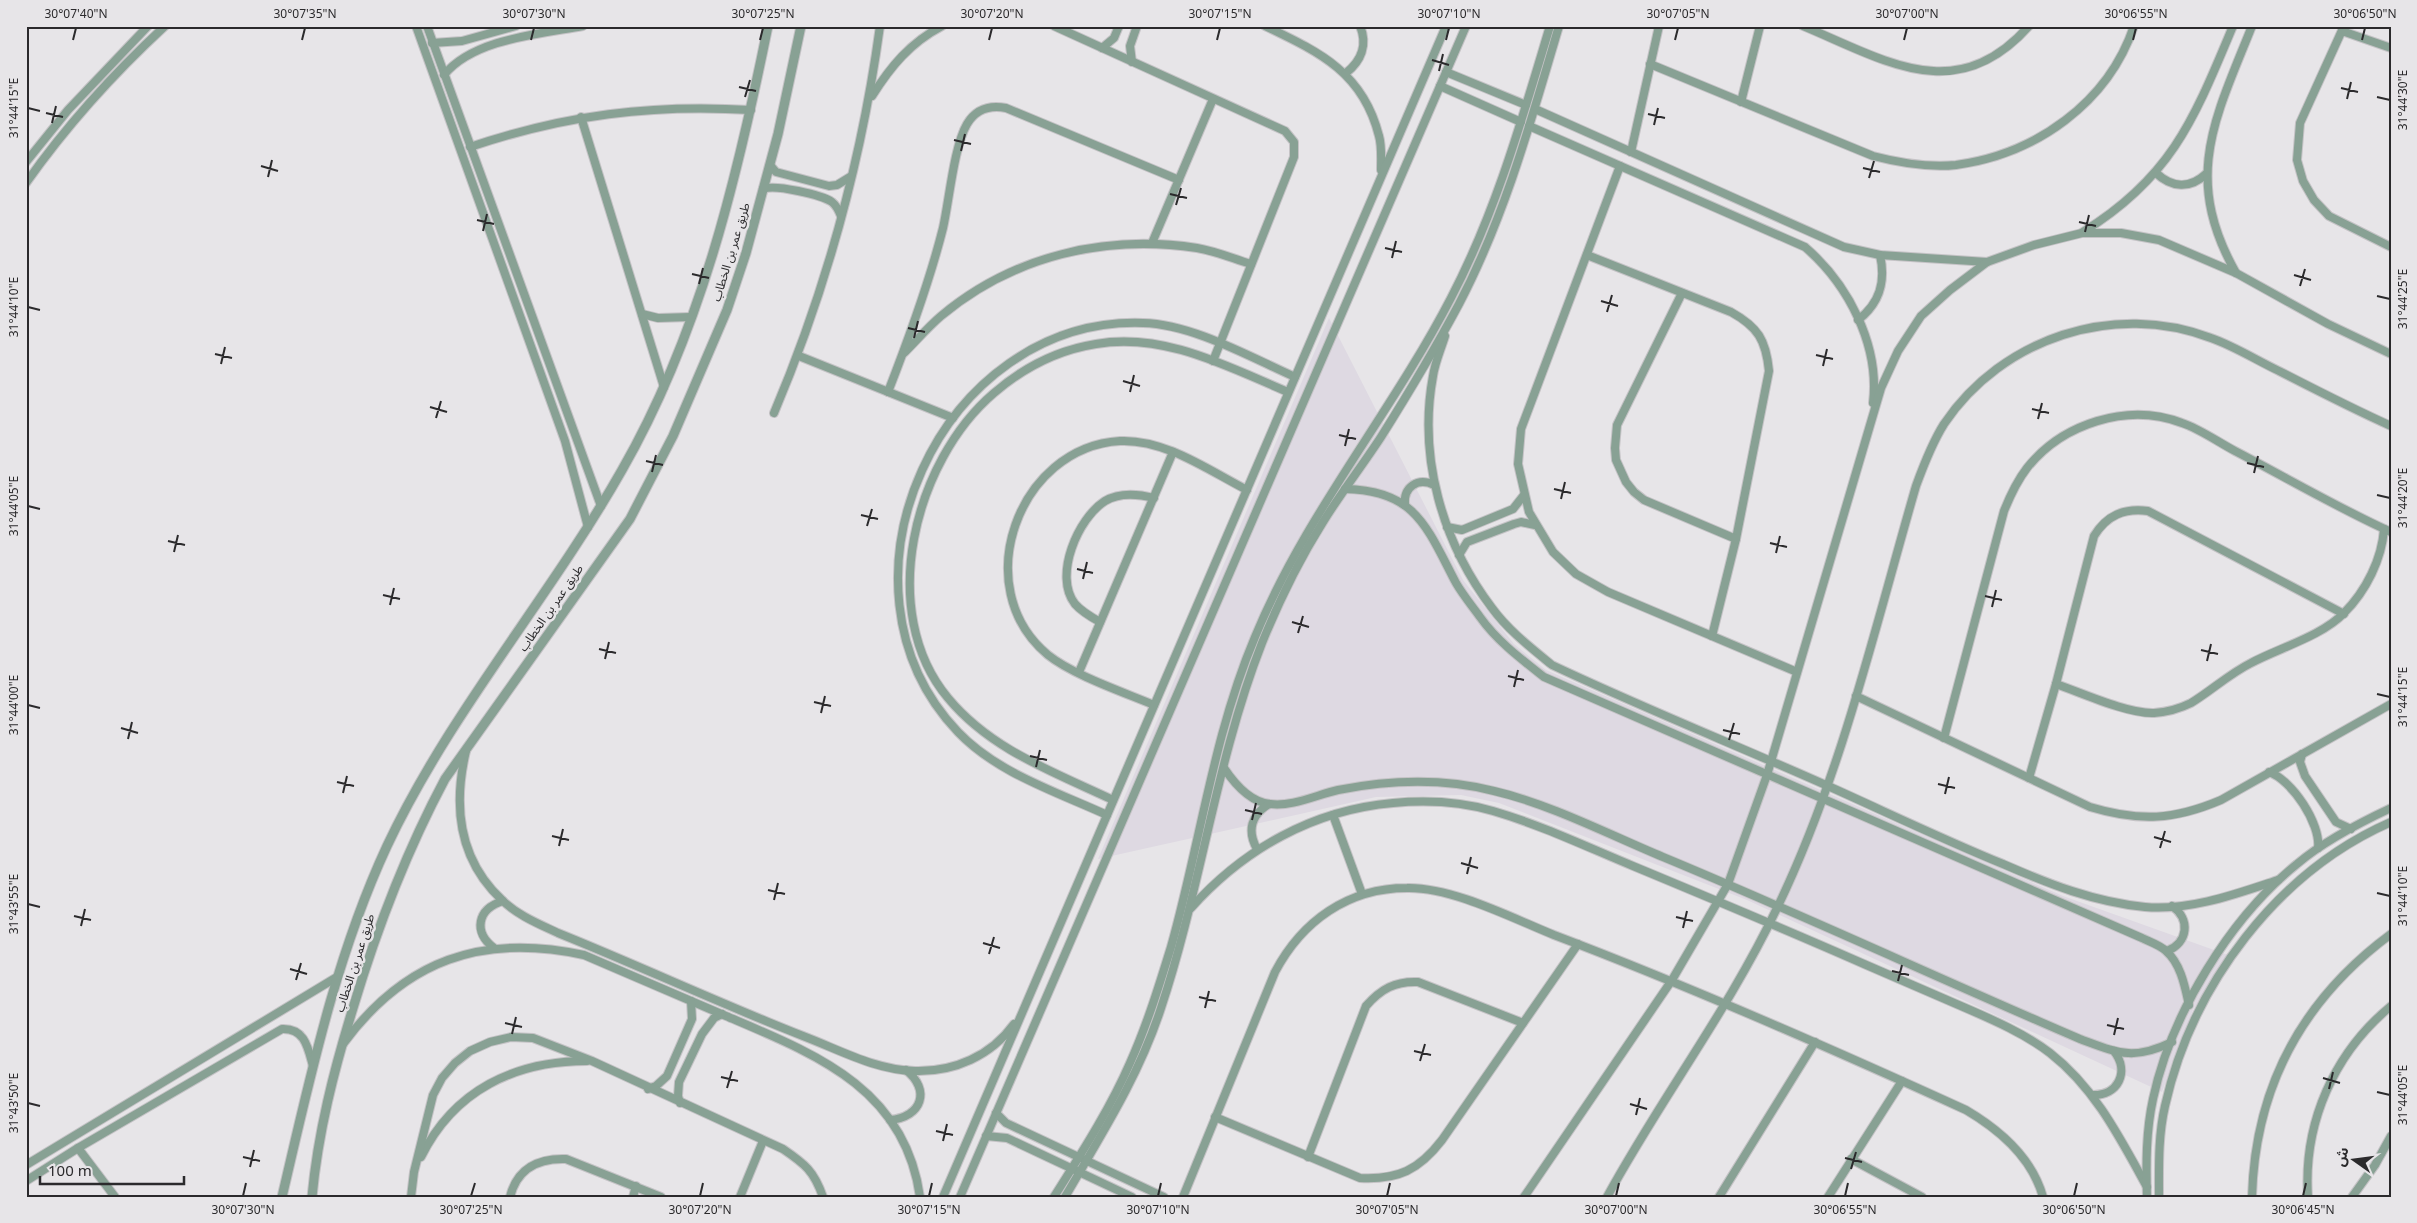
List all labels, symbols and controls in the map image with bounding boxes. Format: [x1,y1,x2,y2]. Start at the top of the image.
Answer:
text: 30°07'40"N [44,2,108,27]
text: 30°07'35"N [273,2,337,27]
text: 30°07'30"N [502,2,566,27]
text: 30°07'25"N [731,2,795,27]
text: 30°07'20"N [960,2,1024,27]
text: 30°07'15"N [1188,2,1252,27]
text: 30°07'10"N [1417,2,1481,27]
text: 30°07'05"N [1646,2,1710,27]
text: 30°07'00"N [1875,2,1939,27]
text: 30°06'55"N [2104,2,2168,27]
text: 30°06'50"N [2333,2,2397,27]
text: 31°44'30"E [2391,70,2416,130]
text: 31°44'15"E [2,78,27,138]
street label: طريق عمر بن الخطاب [705,200,758,305]
text: 31°44'25"E [2391,269,2416,329]
text: 31°44'10"E [2,277,27,337]
text: 31°44'20"E [2391,468,2416,528]
text: 31°44'05"E [2,476,27,536]
street label: طريق عمر بن الخطاب [512,559,591,657]
text: 31°44'15"E [2391,667,2416,727]
text: 31°44'00"E [2,675,27,735]
text: 31°44'10"E [2391,866,2416,926]
text: 31°43'55"E [2,874,27,934]
street label: طريق عمر بن الخطاب [328,911,383,1016]
text: 31°44'05"E [2391,1065,2416,1125]
text: 31°43'50"E [2,1073,27,1133]
north arrow [2330,1136,2380,1186]
text: ش [2325,1144,2358,1170]
scale bar [40,1153,184,1185]
text: 100 m [48,1155,92,1187]
text: 30°07'30"N [211,1198,275,1223]
text: 30°07'25"N [439,1198,503,1223]
text: 30°07'20"N [668,1198,732,1223]
text: 30°07'15"N [897,1198,961,1223]
text: 30°07'10"N [1126,1198,1190,1223]
text: 30°07'05"N [1355,1198,1419,1223]
text: 30°07'00"N [1584,1198,1648,1223]
text: 30°06'55"N [1813,1198,1877,1223]
text: 30°06'50"N [2042,1198,2106,1223]
text: 30°06'45"N [2271,1198,2335,1223]

